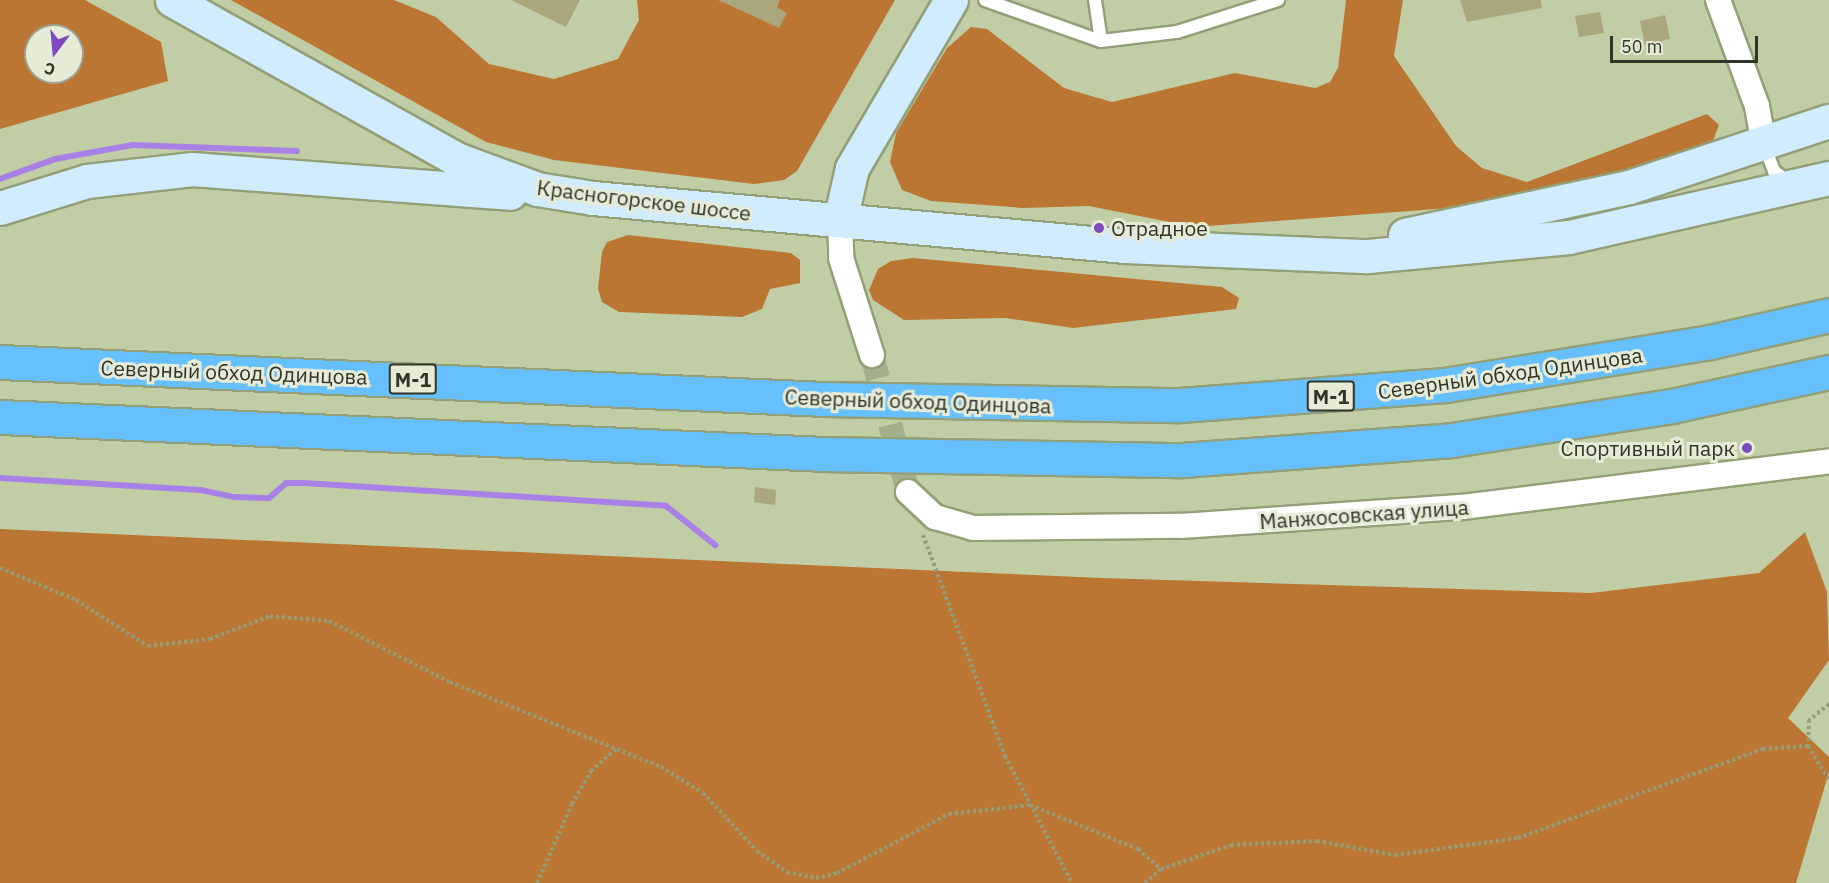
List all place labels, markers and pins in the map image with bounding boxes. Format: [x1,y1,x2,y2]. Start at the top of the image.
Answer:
place label: Отрадное [1111,215,1208,241]
marker: Отрадное [1092,221,1106,235]
place label: Спортивный парк [1560,435,1735,461]
marker: Спортивный парк [1740,441,1754,455]

